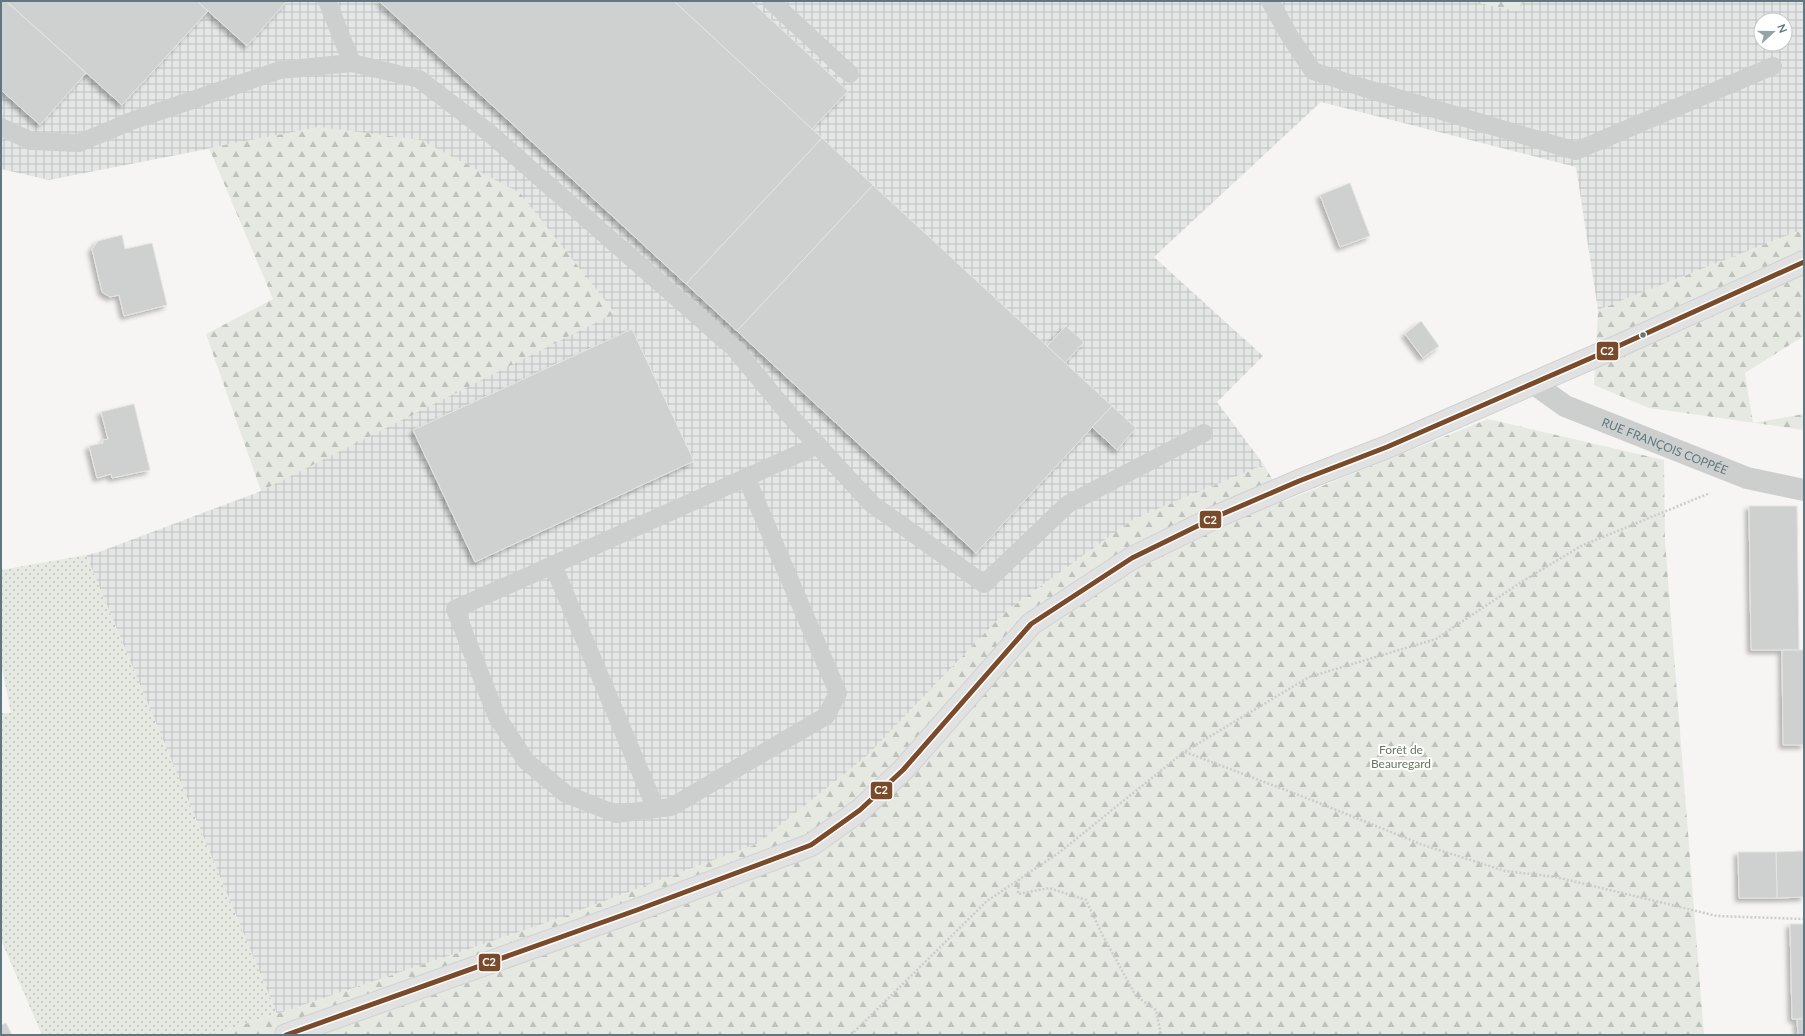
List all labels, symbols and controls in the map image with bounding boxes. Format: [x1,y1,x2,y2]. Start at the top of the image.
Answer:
north arrow [1753,12,1793,52]
text: N [1775,22,1790,35]
unlabelled marker [1638,330,1648,340]
line badge: C2 [1596,341,1619,361]
text: C2 [1600,344,1614,357]
street label: RUE FRANÇOIS COPPÉE [1600,414,1730,477]
line badge: C2 [1199,510,1222,529]
text: C2 [1203,513,1217,526]
park label: Forêt de Beauregard [1371,742,1431,771]
line badge: C2 [870,781,893,800]
text: C2 [874,783,888,796]
line badge: C2 [478,953,501,972]
text: C2 [482,955,496,968]

